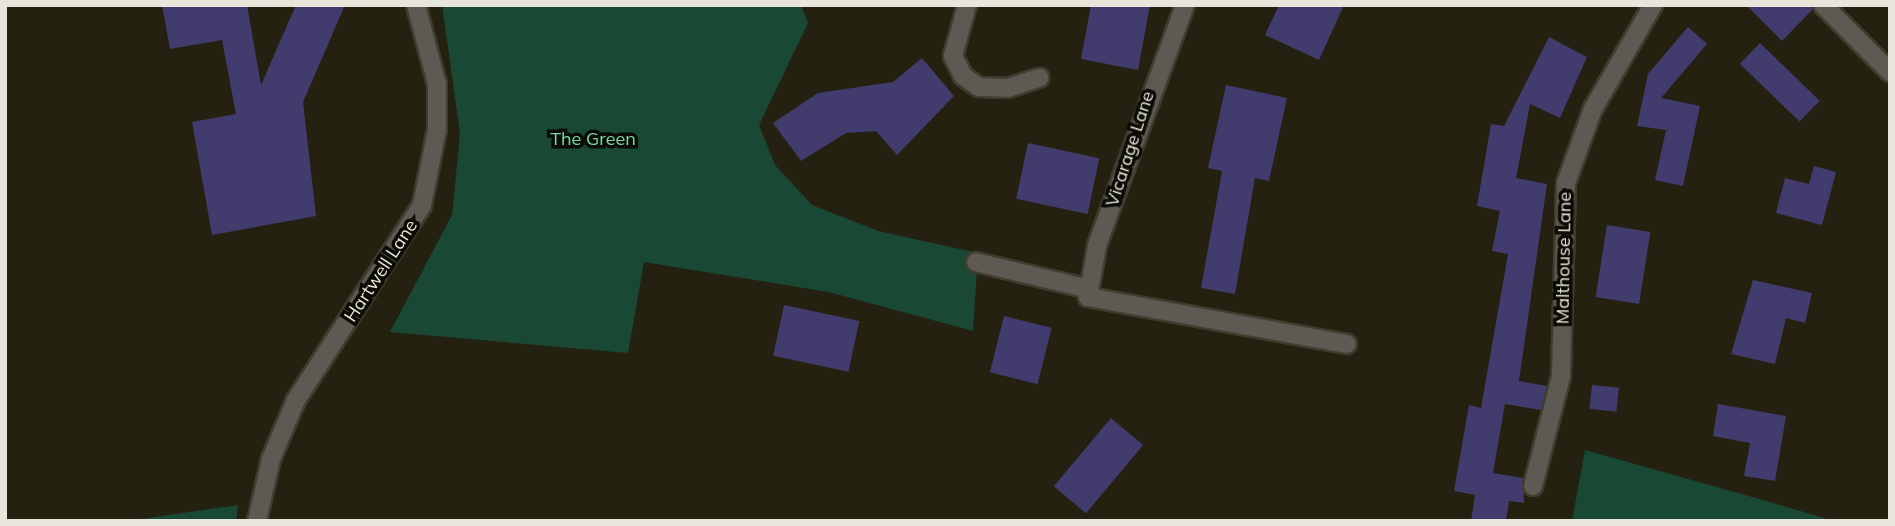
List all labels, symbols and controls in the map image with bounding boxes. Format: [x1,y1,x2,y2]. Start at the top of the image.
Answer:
street label: Vicarage Lane [1101,89,1159,209]
park label: The Green [550,128,636,150]
street label: Malthouse Lane [1552,192,1576,324]
street label: Hartwell Lane [340,216,422,326]

